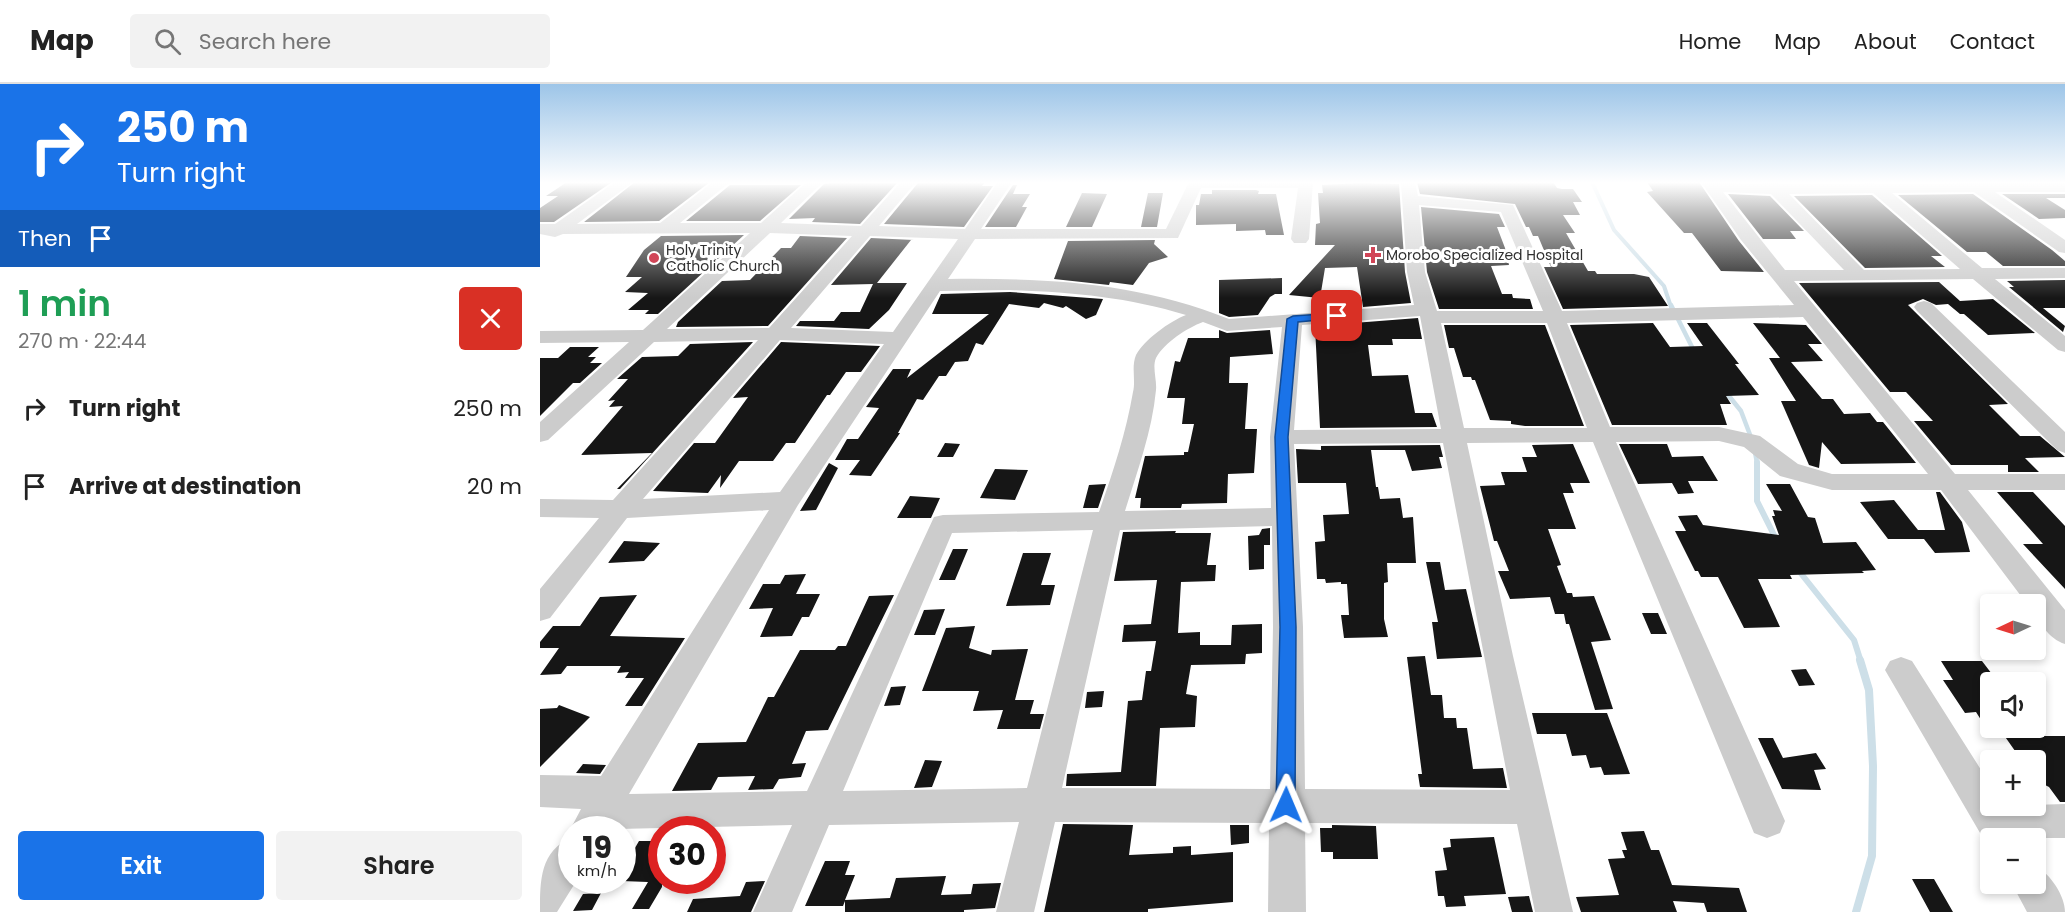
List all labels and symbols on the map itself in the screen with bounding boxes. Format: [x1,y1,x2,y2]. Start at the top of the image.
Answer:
place label: Holy Trinity Catholic Church [666,240,780,276]
place label: Morobo Specialized Hospital [1386,245,1583,265]
marker: Morobo Specialized Hospital [1364,246,1382,264]
marker: Holy Trinity Catholic Church [647,251,661,265]
pin [1311,290,1362,341]
north arrow [1980,594,2046,660]
position arrow [1254,773,1318,837]
speed limit sign: 30 [648,816,726,894]

